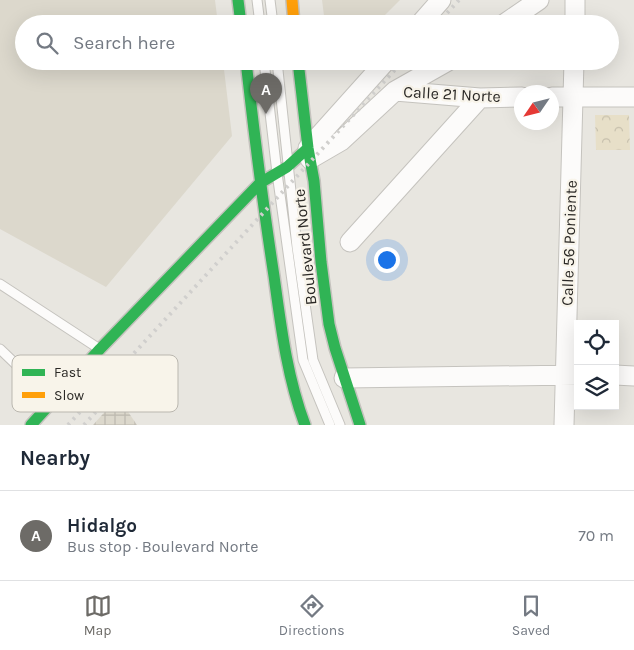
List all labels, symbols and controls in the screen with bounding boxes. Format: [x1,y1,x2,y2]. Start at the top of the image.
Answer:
search box [15,15,619,70]
icon: search [33,29,61,57]
text: Search here [73,32,175,54]
pin: A [250,73,282,114]
street label: Calle 21 Norte [403,82,501,106]
north arrow [514,85,559,130]
street label: Calle 56 Poniente [557,180,581,306]
street label: Boulevard Norte [289,188,321,306]
your location [374,247,400,273]
map controls [574,320,619,410]
button: locate [574,320,619,365]
legend [12,355,178,412]
text: Fast [54,364,81,381]
button: layers [574,365,619,410]
text: Slow [54,387,84,404]
text: Nearby [20,446,90,470]
text: Hidalgo [67,515,137,537]
text: A [31,526,41,545]
text: 70 m [578,526,614,545]
text: Bus stop · Boulevard Norte [67,537,259,556]
tab: Map [84,592,112,639]
tab: Directions [279,592,345,639]
tab: Saved [512,592,550,639]

